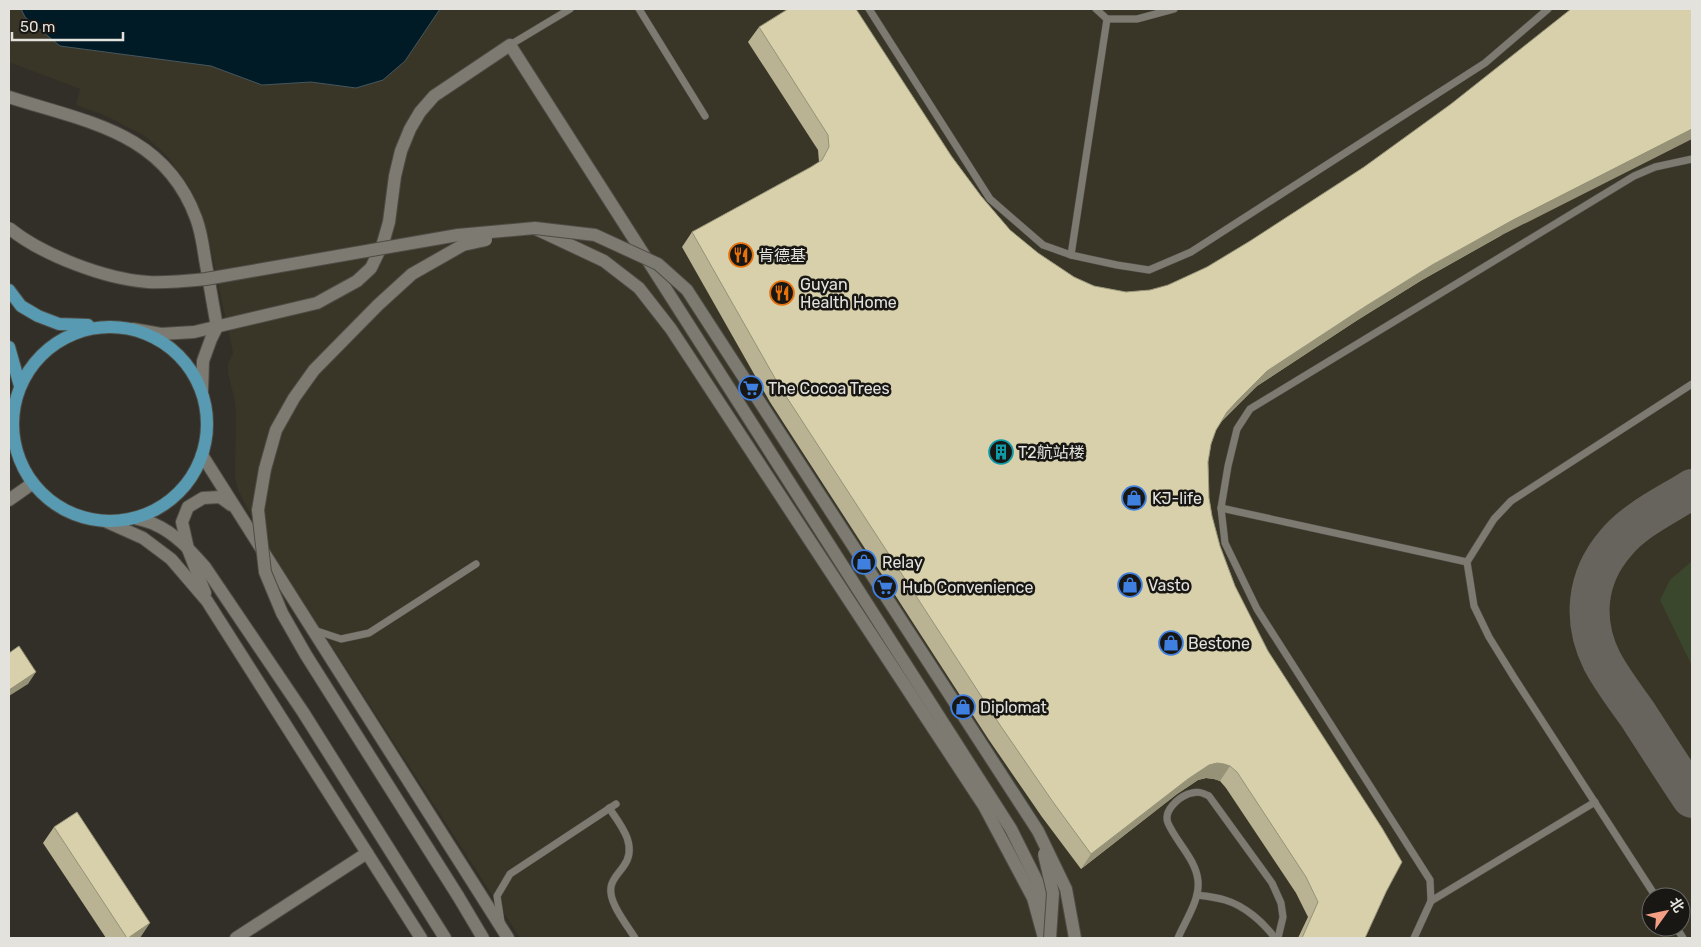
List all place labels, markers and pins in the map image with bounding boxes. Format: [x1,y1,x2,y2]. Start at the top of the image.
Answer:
restaurant icon: 肯德基 [728,242,754,268]
place label: 肯德基 [758,246,806,265]
place label: Guyan Health Home [800,275,897,312]
restaurant icon: Guyan Health Home [769,280,795,306]
supermarket icon: The Cocoa Trees [738,375,764,401]
place label: The Cocoa Trees [768,379,890,398]
building icon: T2航站楼 [988,439,1014,465]
place label: T2航站楼 [1018,443,1085,462]
shop icon: KJ-life [1121,485,1147,511]
place label: KJ-life [1152,489,1202,508]
shop icon: Relay [851,549,877,575]
place label: Relay [882,553,923,572]
shop icon: Vasto [1117,572,1143,598]
supermarket icon: Hub Convenience [872,574,898,600]
place label: Vasto [1148,576,1190,595]
place label: Hub Convenience [902,578,1033,597]
shop icon: Bestone [1158,630,1184,656]
place label: Bestone [1188,634,1250,653]
shop icon: Diplomat [950,694,976,720]
place label: Diplomat [980,698,1047,717]

